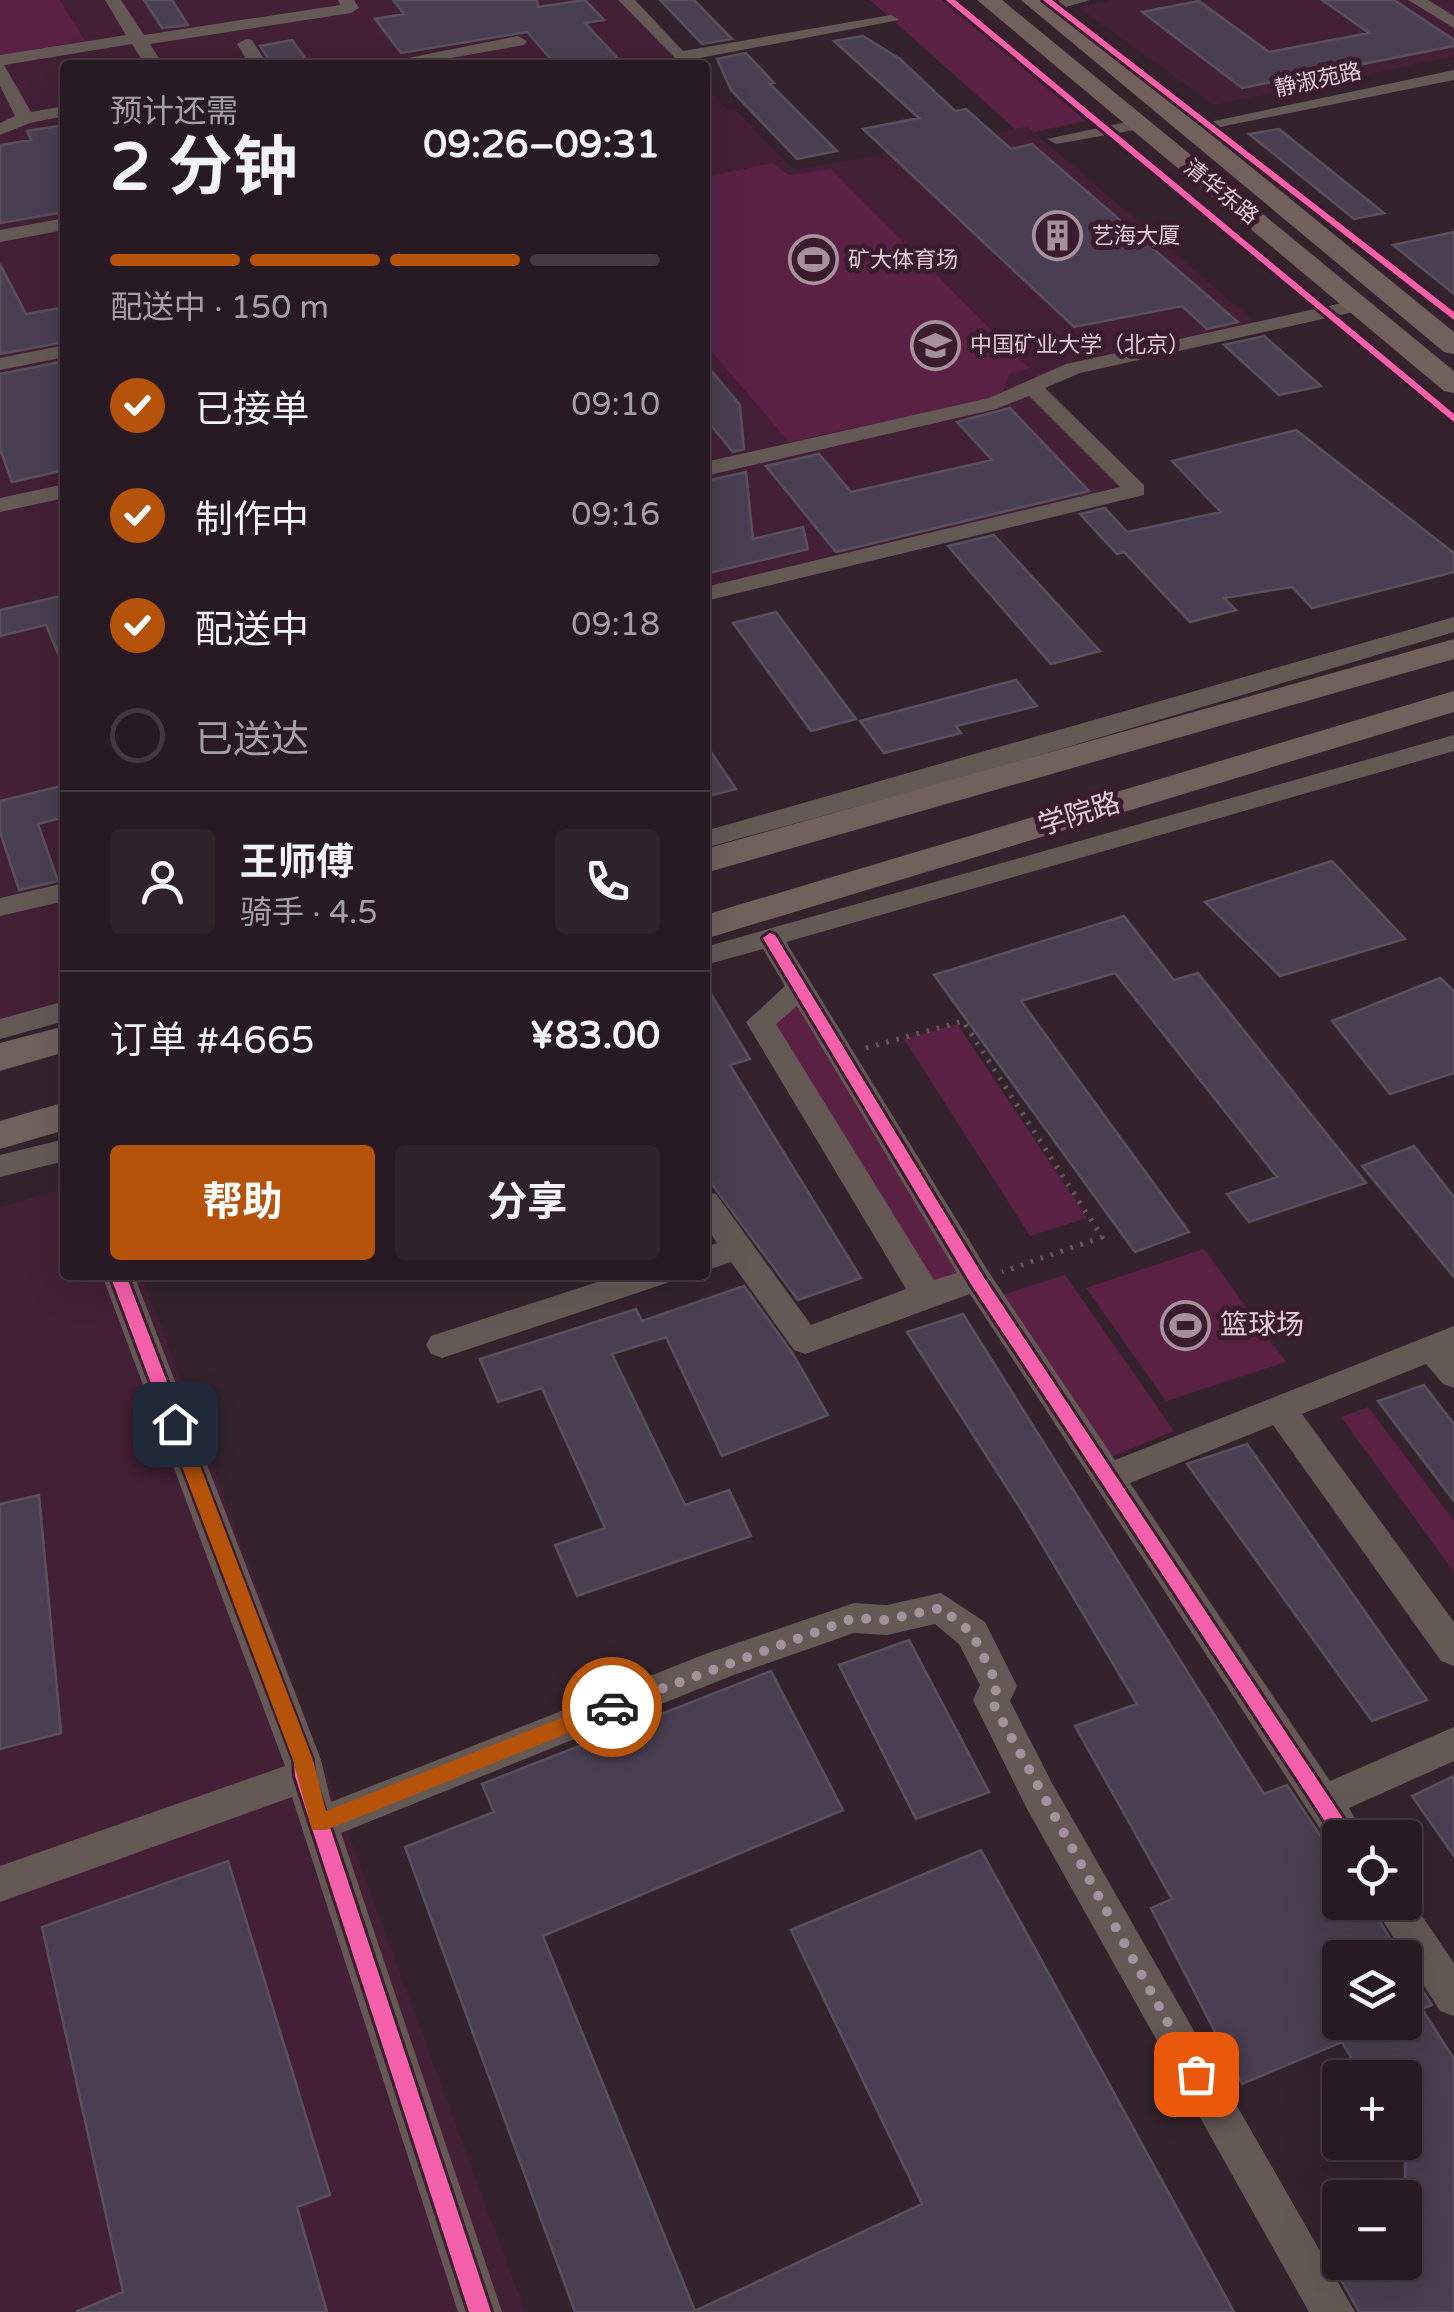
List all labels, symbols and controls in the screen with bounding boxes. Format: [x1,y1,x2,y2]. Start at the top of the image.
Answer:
street label: 静淑苑路 [1272,58,1364,102]
text: 预计还需 [110,93,238,131]
text: 09:26–09:31 [423,122,660,168]
text: 2 分钟 [110,129,298,208]
street label: 清华东路 [1179,154,1263,230]
building icon: 艺海大厦 [1031,210,1083,262]
place label: 艺海大厦 [1092,223,1180,249]
sports icon: 矿大体育场 [787,234,839,286]
place label: 矿大体育场 [848,247,958,273]
text: 配送中 · 150 m [110,289,329,327]
school or university icon: 中国矿业大学（北京） [909,319,961,371]
place label: 中国矿业大学（北京） [970,332,1190,358]
icon: check [110,378,165,433]
text: 09:10 [571,386,660,424]
text: 已接单 [195,387,309,433]
icon: check [110,488,165,543]
text: 09:16 [571,496,660,534]
text: 制作中 [195,497,309,543]
icon: check [110,598,165,653]
text: 09:18 [571,606,660,644]
text: 配送中 [195,607,309,653]
text: 已送达 [195,717,309,763]
street label: 学院路 [1034,785,1124,843]
button: person [110,829,215,934]
button: phone [555,829,660,934]
text: 王师傅 [240,840,354,886]
text: 骑手 · 4.5 [240,894,377,932]
text: ¥83.00 [530,1013,660,1059]
text: 订单 #4665 [110,1018,315,1064]
button: 帮助 [110,1145,375,1260]
button: 分享 [395,1145,660,1260]
sports icon: 篮球场 [1159,1299,1211,1351]
place label: 篮球场 [1220,1308,1304,1342]
pin [133,1382,218,1467]
icon: home [148,1397,203,1452]
courier [562,1657,662,1757]
icon: car [585,1680,640,1735]
map controls [1322,1820,1422,2280]
button: locate [1322,1820,1422,1920]
button: layers [1322,1940,1422,2040]
pin [1154,2032,1239,2117]
icon: bag [1169,2047,1224,2102]
button: + [1322,2060,1422,2160]
button: − [1322,2180,1422,2280]

